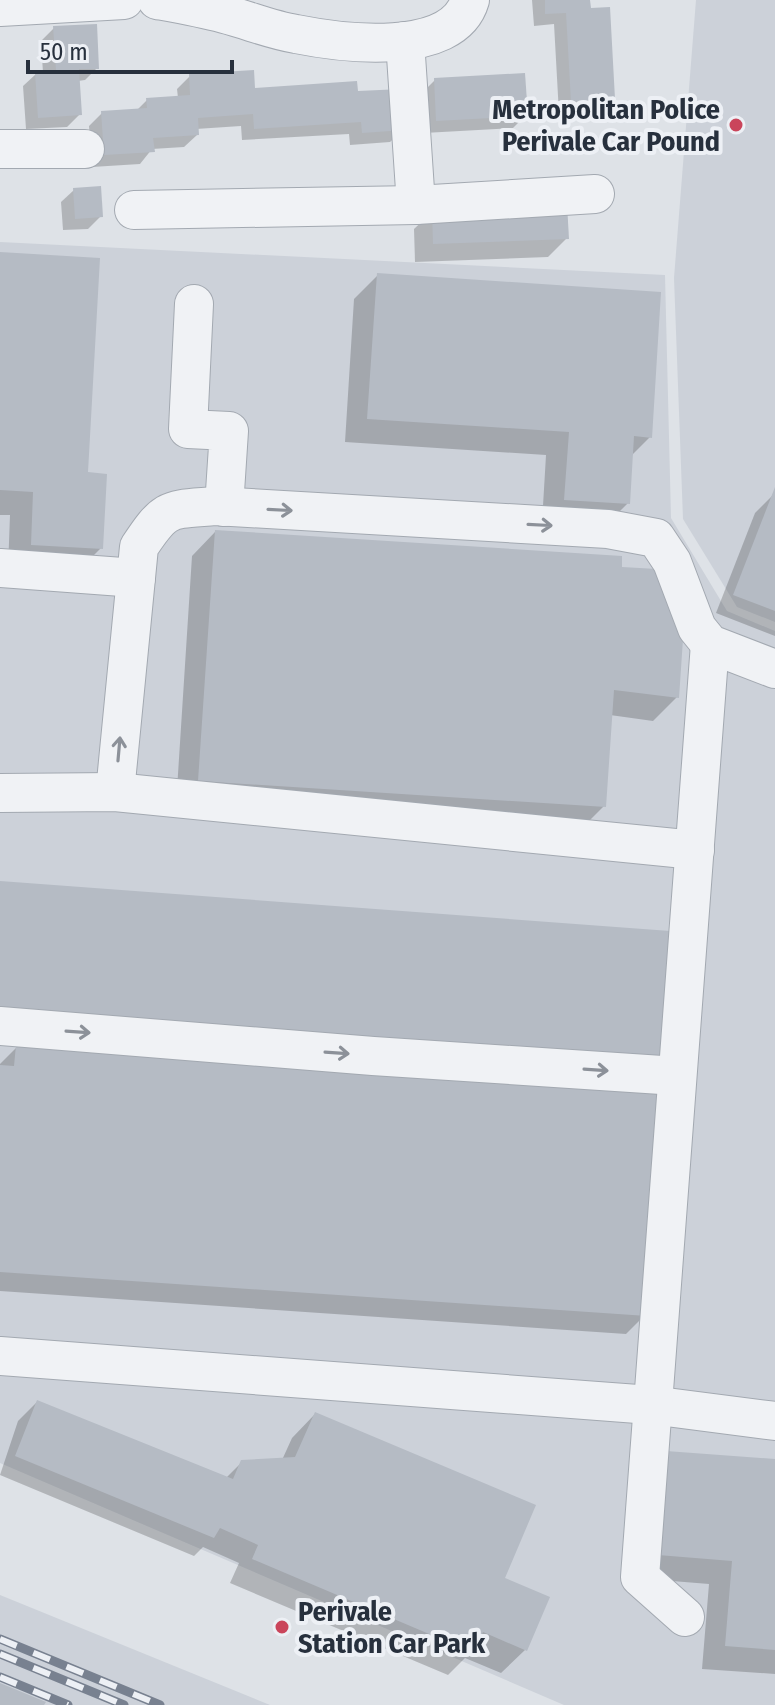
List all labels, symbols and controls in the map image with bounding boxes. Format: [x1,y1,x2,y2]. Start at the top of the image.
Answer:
scale bar [28,24,232,74]
text: 50 m [40,38,88,66]
place label: Metropolitan Police Perivale Car Pound [492,93,720,158]
marker: Metropolitan Police Perivale Car Pound [727,116,745,134]
one-way arrow [266,503,293,518]
one-way arrow [526,518,553,533]
one-way arrow [112,736,127,763]
one-way arrow [64,1025,91,1040]
one-way arrow [323,1046,350,1061]
one-way arrow [582,1063,609,1078]
place label: Perivale Station Car Park [298,1595,486,1660]
marker: Perivale Station Car Park [273,1618,291,1636]

